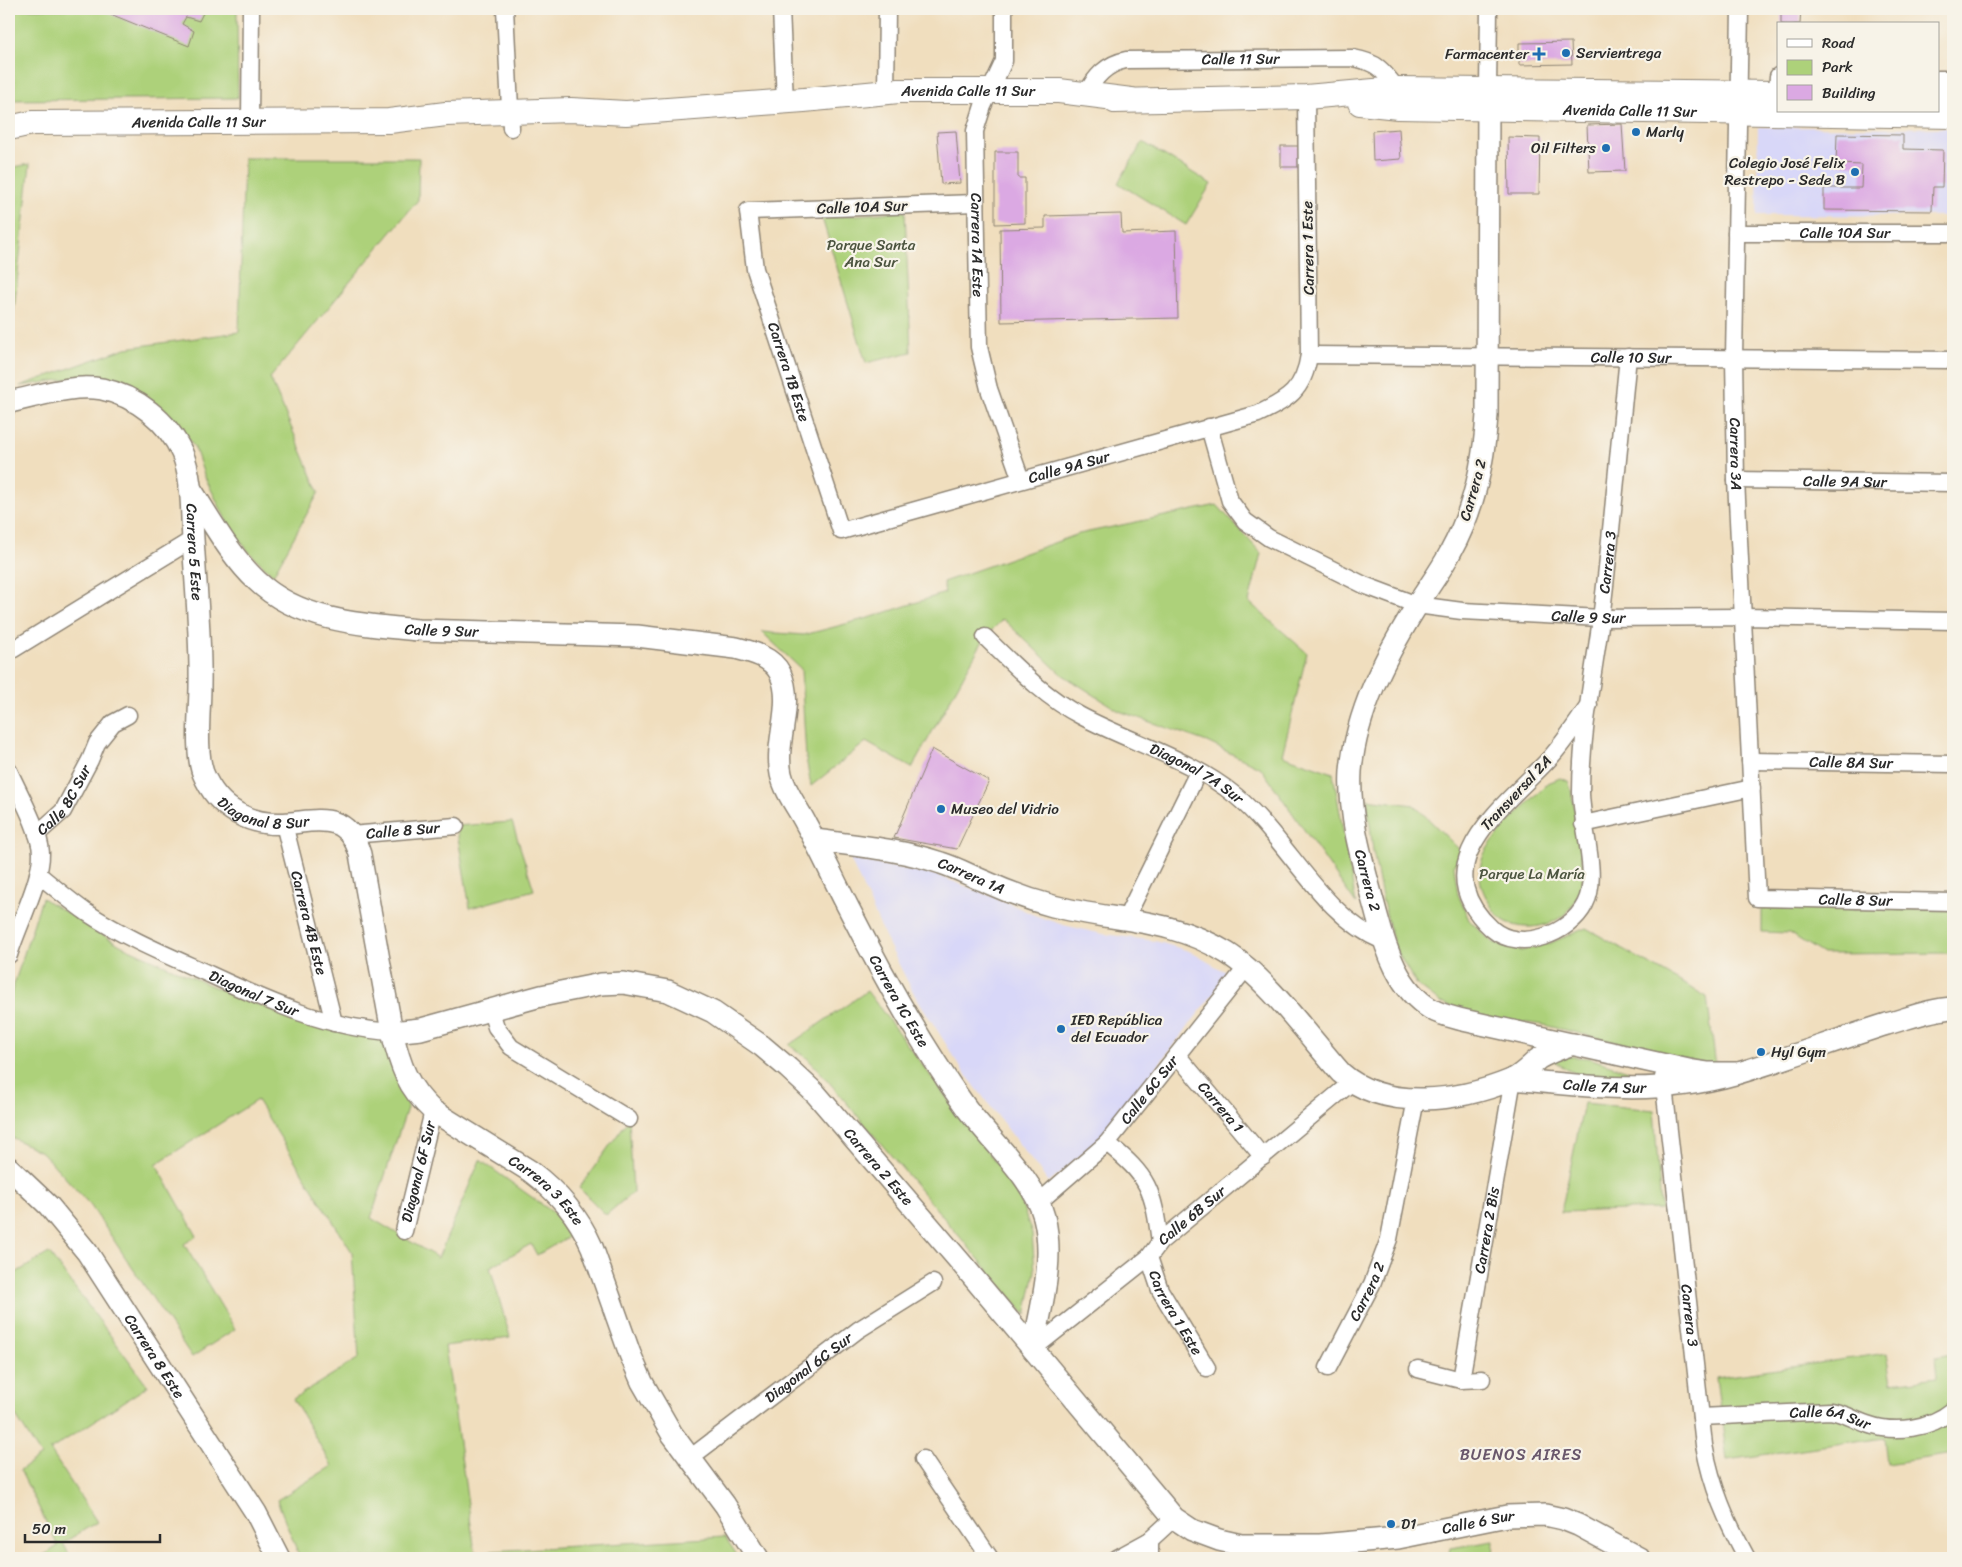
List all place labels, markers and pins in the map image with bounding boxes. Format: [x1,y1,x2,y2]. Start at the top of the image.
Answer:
place label: Servientrega [1576,40,1662,66]
place label: Farmacenter [1445,41,1530,67]
marker: Servientrega [1560,47,1572,59]
marker: Farmacenter [1533,48,1545,60]
place label: Marly [1646,119,1684,145]
marker: Marly [1630,126,1642,138]
place label: Oil Filters [1531,135,1596,161]
marker: Oil Filters [1600,142,1612,154]
place label: Colegio José Felix Restrepo - Sede B [1725,150,1845,193]
marker: Colegio José Felix Restrepo - Sede B [1849,166,1861,178]
place label: Museo del Vidrio [951,796,1059,822]
marker: Museo del Vidrio [935,803,947,815]
place label: IED República del Ecuador [1070,1007,1163,1050]
marker: IED República del Ecuador [1055,1023,1067,1035]
place label: Hyl Gym [1771,1039,1827,1065]
marker: Hyl Gym [1755,1046,1767,1058]
place label: D1 [1401,1511,1416,1537]
marker: D1 [1385,1518,1397,1530]

